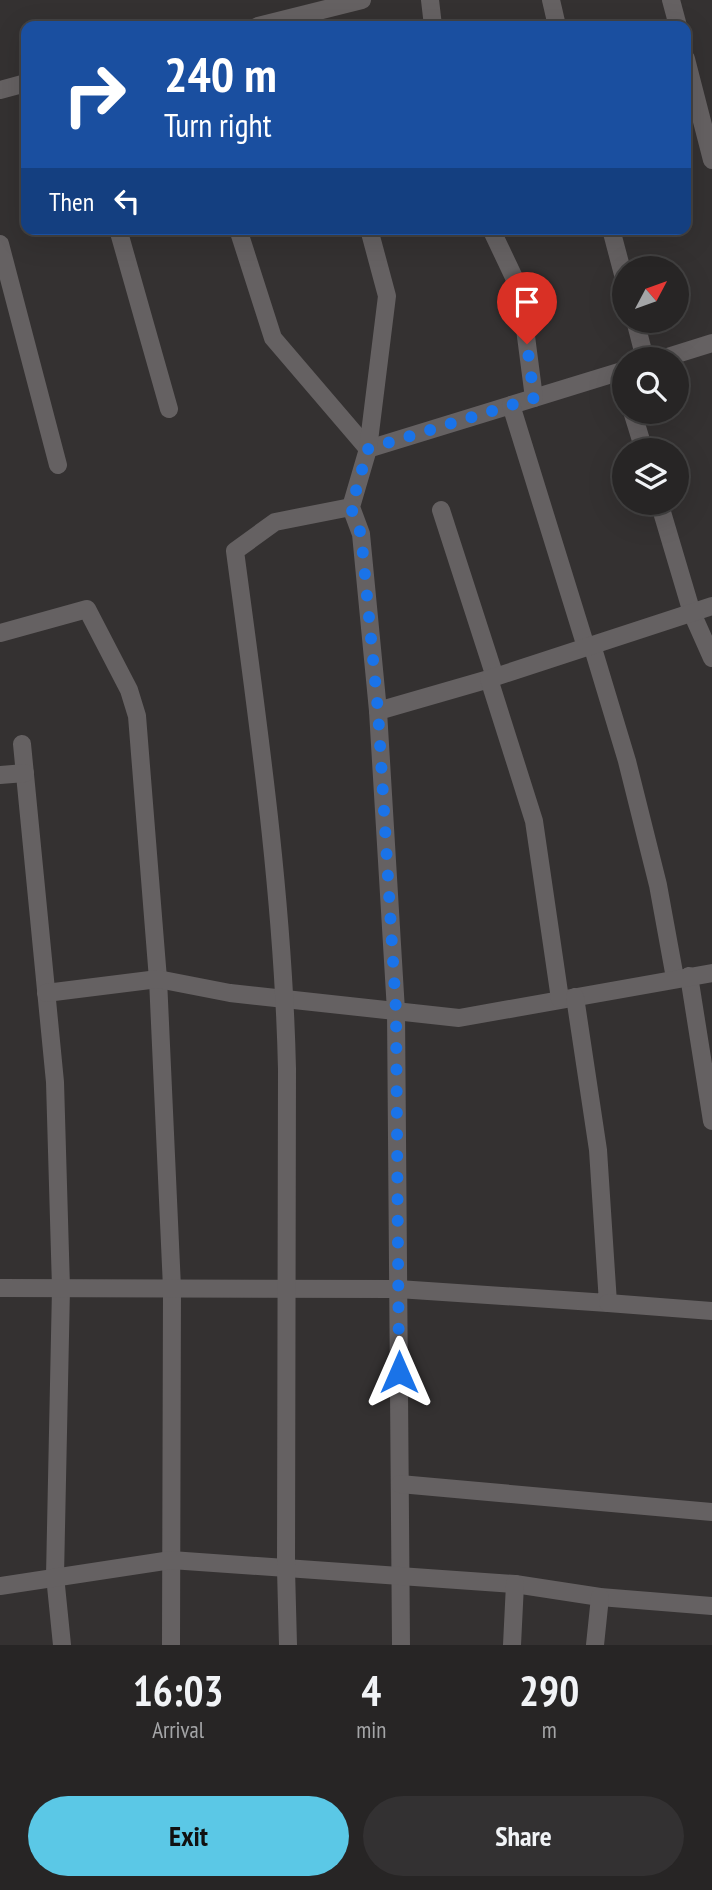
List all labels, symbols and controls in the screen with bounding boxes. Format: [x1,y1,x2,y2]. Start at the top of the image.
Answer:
text: 240 m [164,42,277,106]
icon: right [49,49,140,140]
text: Turn right [164,104,272,146]
icon: left [108,182,146,220]
text: Then [49,185,94,218]
north arrow [612,256,690,332]
map controls [612,256,689,515]
pin [497,272,557,344]
icon: arrive [508,283,546,321]
button: search [612,347,689,424]
button: layers [612,438,689,515]
position arrow [362,1335,436,1409]
text: 16:03 [133,1663,224,1718]
text: 4 [361,1663,381,1718]
text: 290 [519,1663,579,1718]
text: Arrival [152,1715,204,1744]
text: min [356,1715,386,1744]
text: m [542,1715,557,1744]
button: Exit [28,1796,349,1876]
button: Share [363,1796,684,1876]

